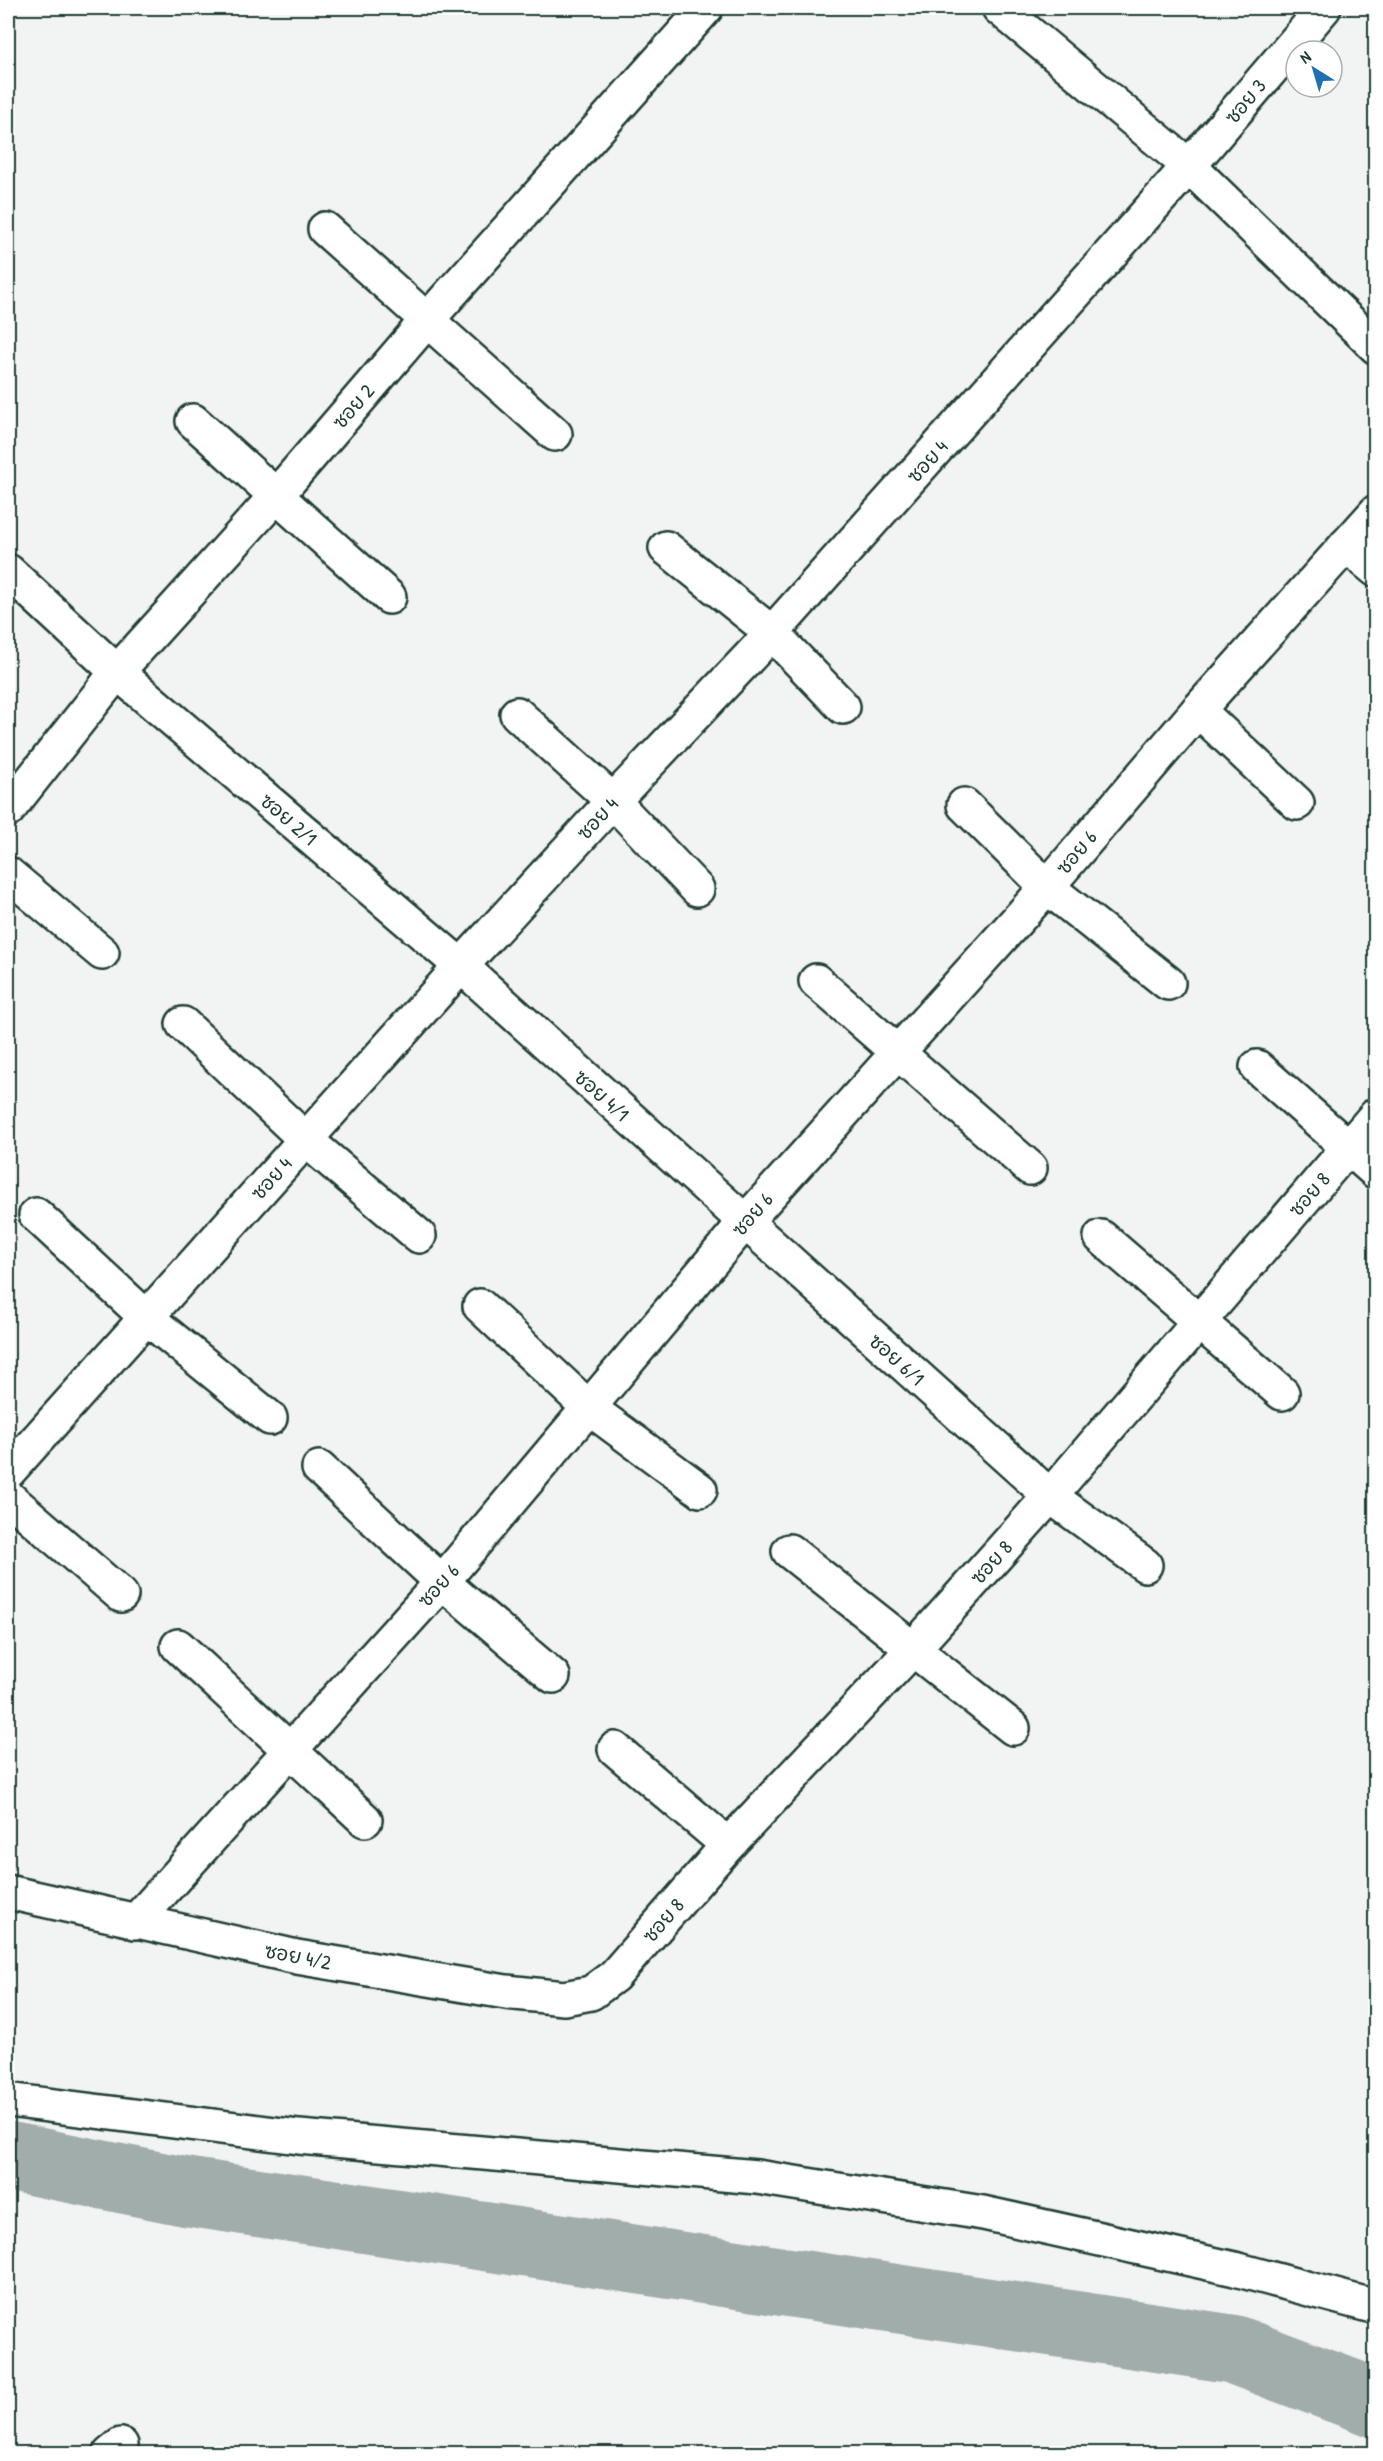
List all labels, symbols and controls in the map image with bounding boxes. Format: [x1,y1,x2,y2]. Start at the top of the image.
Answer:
north arrow [1284,39,1344,99]
text: N [1295,45,1315,68]
street label: ซอย 3 [1218,73,1272,129]
street label: ซอย 2 [326,377,380,434]
street label: ซอย 4 [900,434,954,488]
street label: ซอย 2/1 [255,787,323,851]
street label: ซอย 4 [570,791,624,845]
street label: ซอย 6 [1050,824,1102,880]
street label: ซอย 4/1 [569,1063,635,1127]
street label: ซอย 4 [244,1151,298,1205]
street label: ซอย 8 [1282,1166,1336,1222]
street label: ซอย 6 [725,1186,779,1242]
street label: ซอย 6/1 [864,1327,930,1391]
street label: ซอย 8 [964,1534,1018,1590]
street label: ซอย 6 [411,1557,465,1613]
street label: ซอย 8 [636,1892,690,1948]
street label: ซอย 4/2 [262,1936,334,1976]

